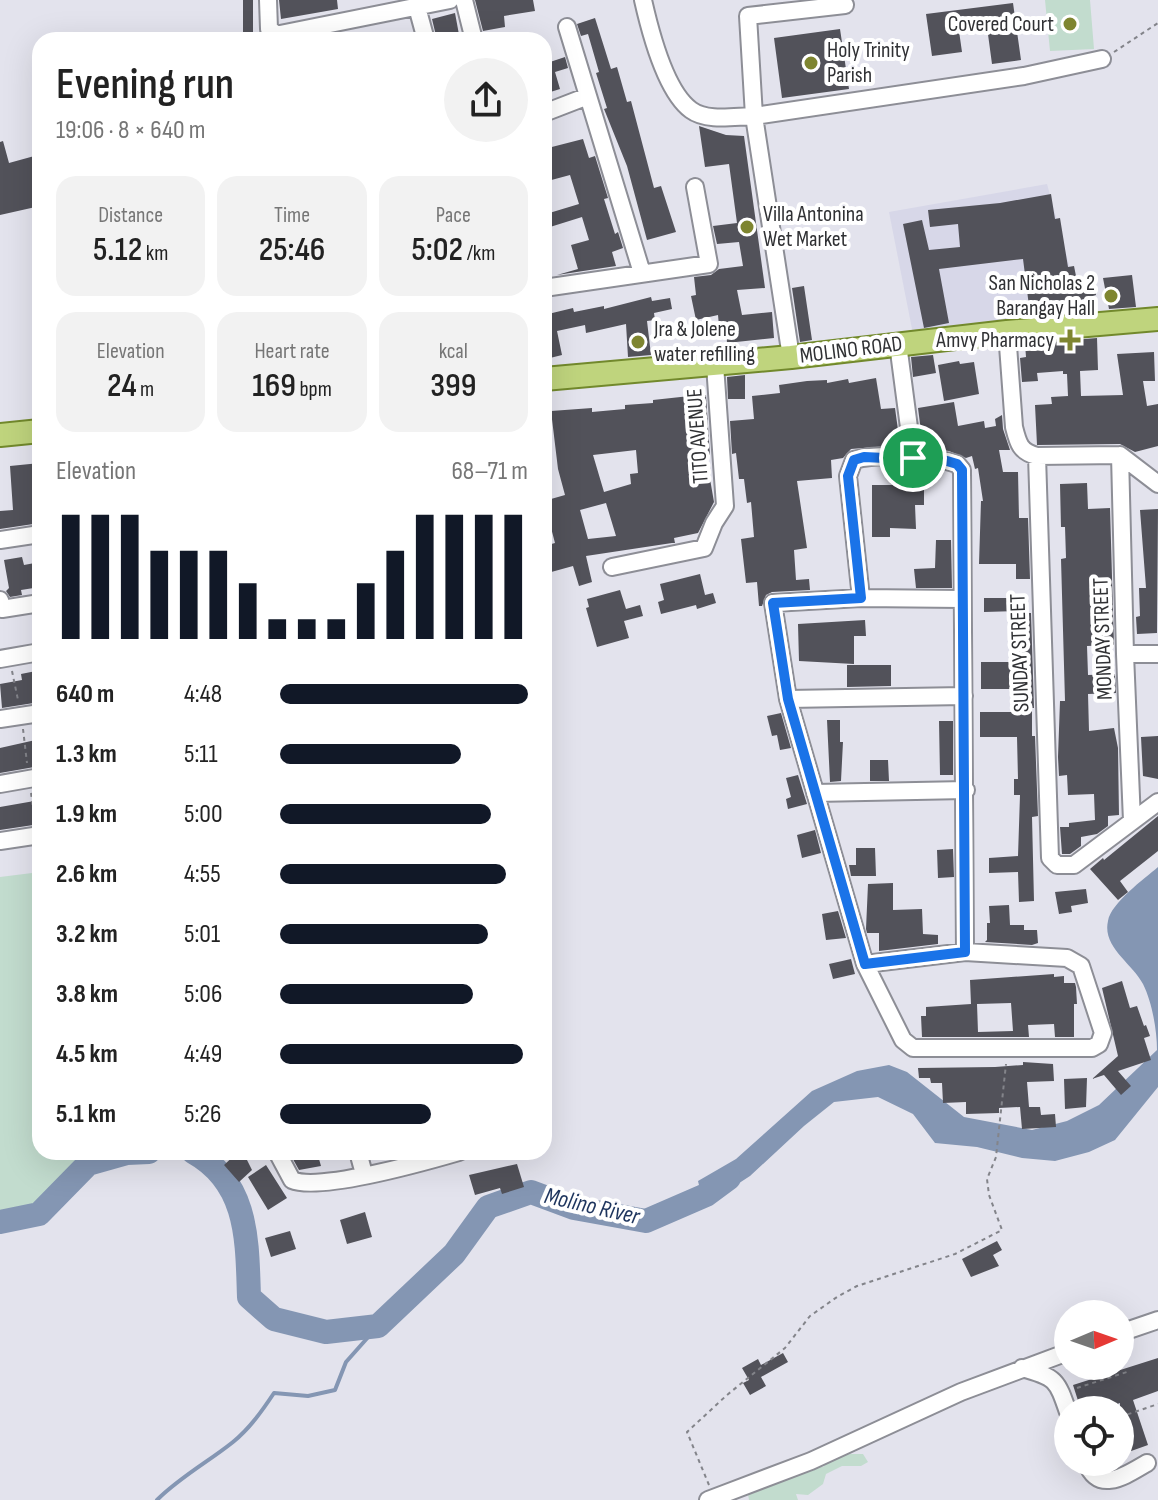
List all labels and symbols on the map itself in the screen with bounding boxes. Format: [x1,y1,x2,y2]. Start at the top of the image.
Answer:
place label: Covered Court [948,11,1054,38]
marker: Covered Court [1061,15,1079,33]
place label: Holy Trinity Parish [827,37,910,89]
marker: Holy Trinity Parish [802,54,820,72]
place label: Villa Antonina Wet Market [763,201,864,253]
marker: Villa Antonina Wet Market [738,218,756,236]
place label: San Nicholas 2 Barangay Hall [989,270,1095,322]
marker: San Nicholas 2 Barangay Hall [1102,287,1120,305]
place label: Jra & Jolene water refilling [653,316,755,368]
place label: Amvy Pharmacy [935,327,1055,354]
street label: MOLINO ROAD [798,330,904,370]
marker: Amvy Pharmacy [1061,331,1079,349]
marker: Jra & Jolene water refilling [629,333,647,351]
street label: TITO AVENUE [681,388,715,484]
pin [879,424,947,492]
street label: MONDAY STREET [1087,577,1119,701]
street label: SUNDAY STREET [1004,593,1036,713]
water label: Molino River [542,1181,644,1231]
north arrow [1054,1300,1134,1380]

